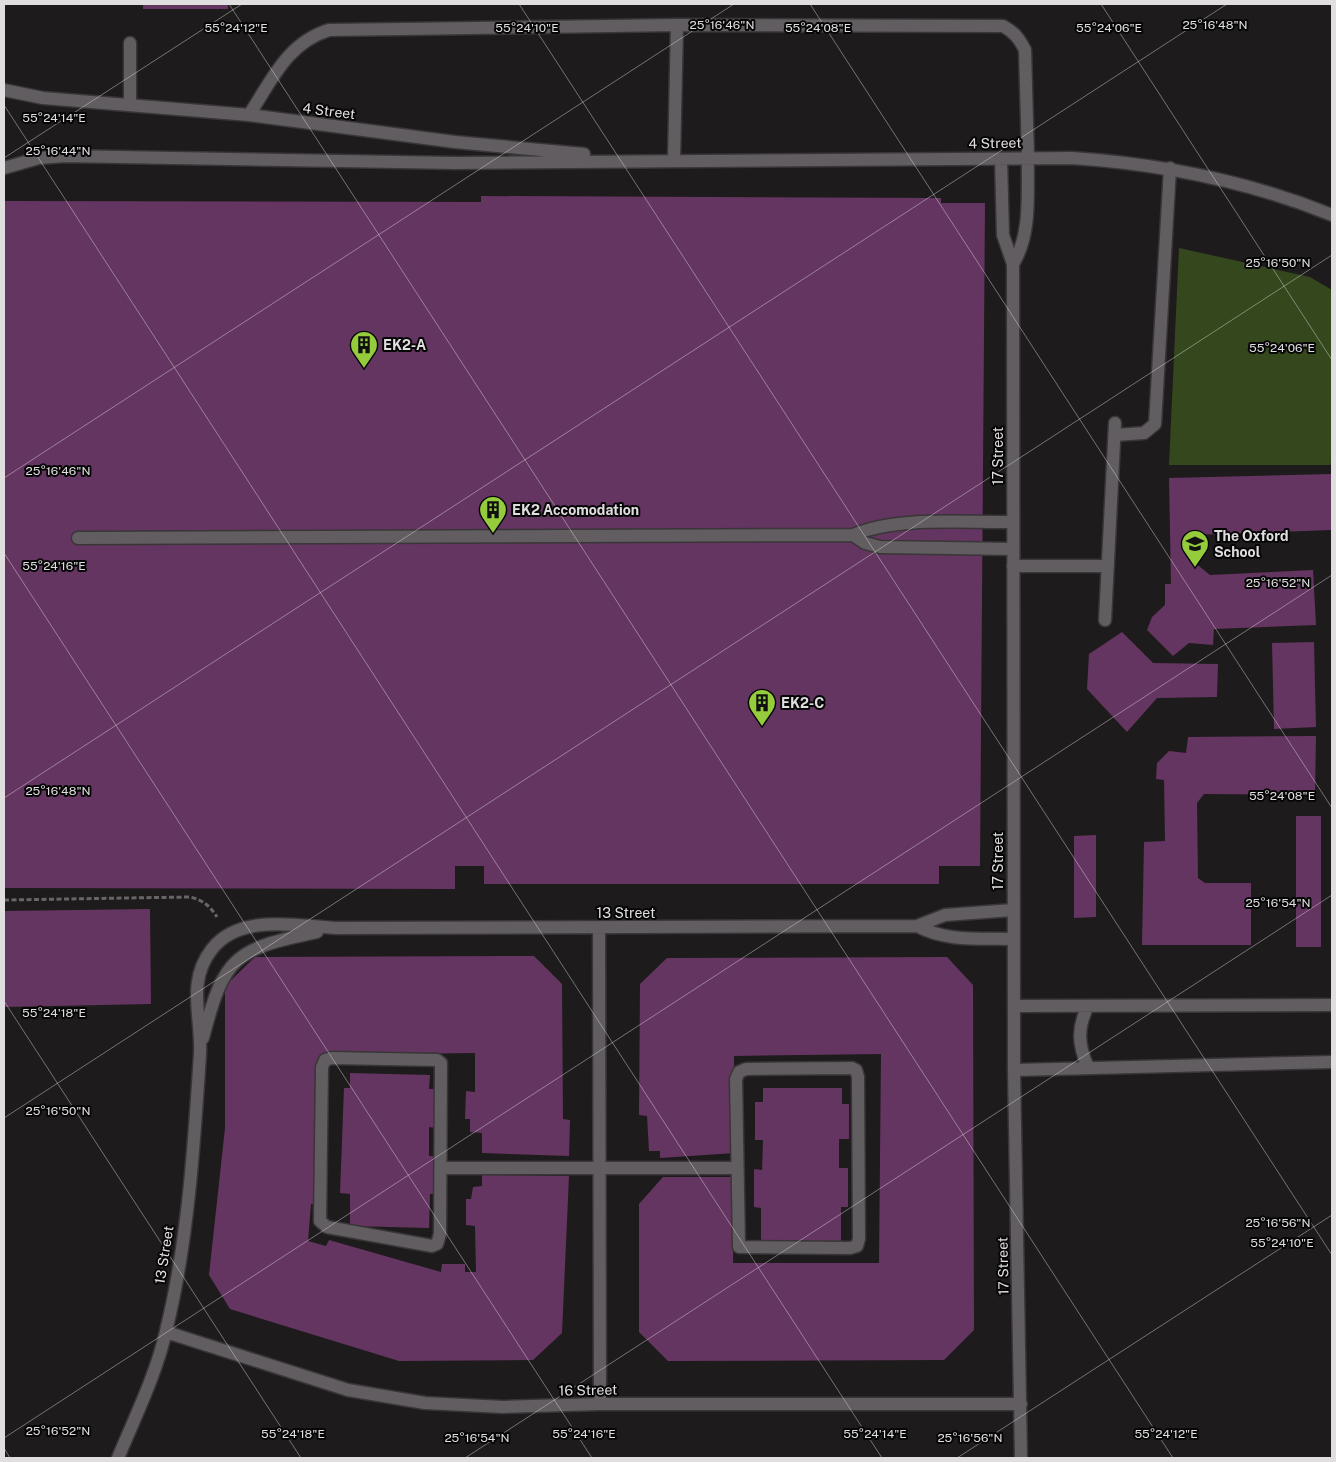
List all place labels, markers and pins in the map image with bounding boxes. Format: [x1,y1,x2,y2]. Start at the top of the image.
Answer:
building icon: EK2-A [349,330,379,369]
place label: EK2-A [383,337,426,353]
building icon: EK2 Accomodation [478,495,508,534]
place label: EK2 Accomodation [512,502,639,518]
place label: The Oxford School [1214,528,1288,560]
school or university icon: The Oxford School [1180,529,1210,568]
building icon: EK2-C [747,688,777,727]
place label: EK2-C [781,695,824,711]

